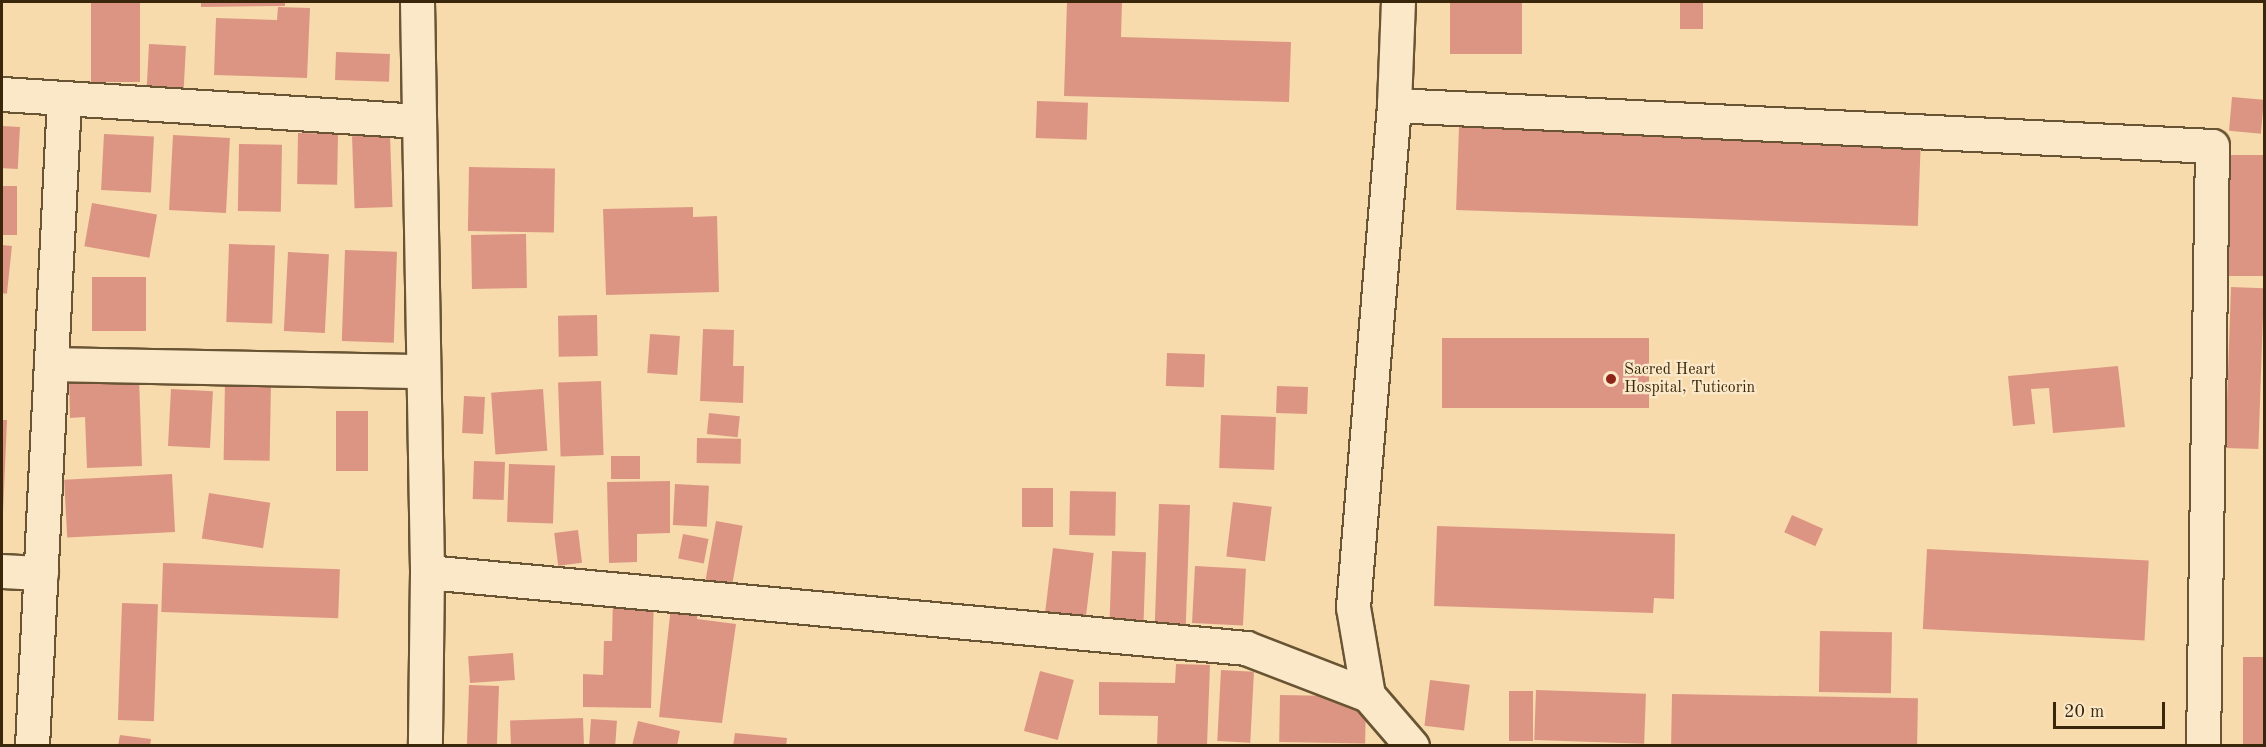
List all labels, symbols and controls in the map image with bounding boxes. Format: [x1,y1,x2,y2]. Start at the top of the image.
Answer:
place label: Sacred Heart Hospital, Tuticorin [1624,360,1755,398]
marker: Sacred Heart Hospital, Tuticorin [1602,370,1620,388]
scale bar [2056,690,2168,728]
text: 20 m [2064,703,2104,721]

